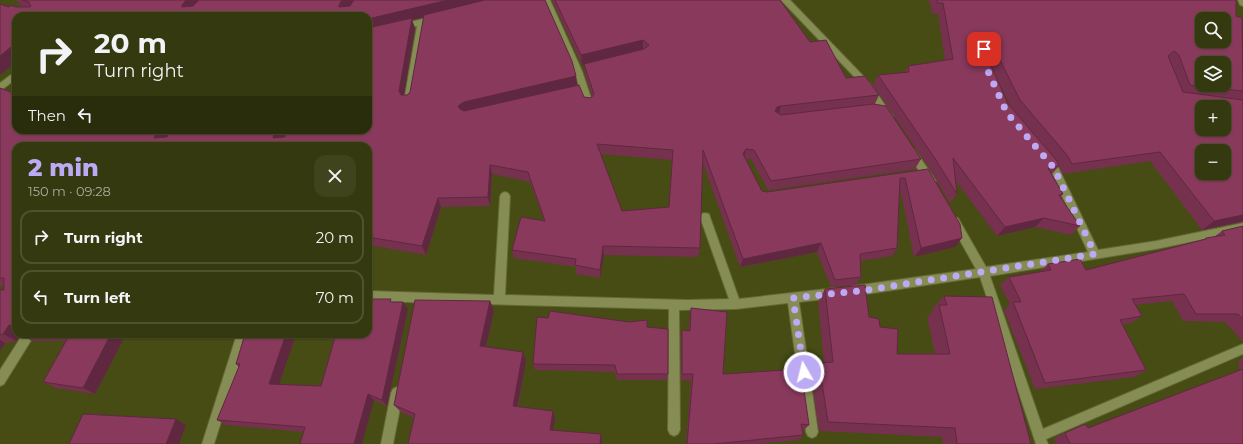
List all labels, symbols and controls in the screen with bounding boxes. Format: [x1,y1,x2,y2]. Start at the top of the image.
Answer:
map controls [1195,12,1231,180]
button: search [1195,12,1231,48]
text: 20 m [94,26,167,60]
icon: right [28,28,80,80]
pin [967,32,1001,66]
icon: arrive [973,38,995,60]
button: layers [1195,56,1231,92]
text: Turn right [94,60,184,82]
button: + [1195,100,1231,136]
icon: left [74,104,96,126]
text: Then [28,106,66,125]
button: − [1195,144,1231,180]
text: 2 min [28,153,99,182]
button: close [314,155,356,197]
text: 150 m · 09:28 [28,183,111,199]
icon: right [30,226,52,248]
text: Turn right [64,228,143,247]
text: 20 m [316,228,354,247]
icon: left [30,286,52,308]
text: Turn left [64,288,131,307]
text: 70 m [316,288,354,307]
position arrow [783,351,825,393]

